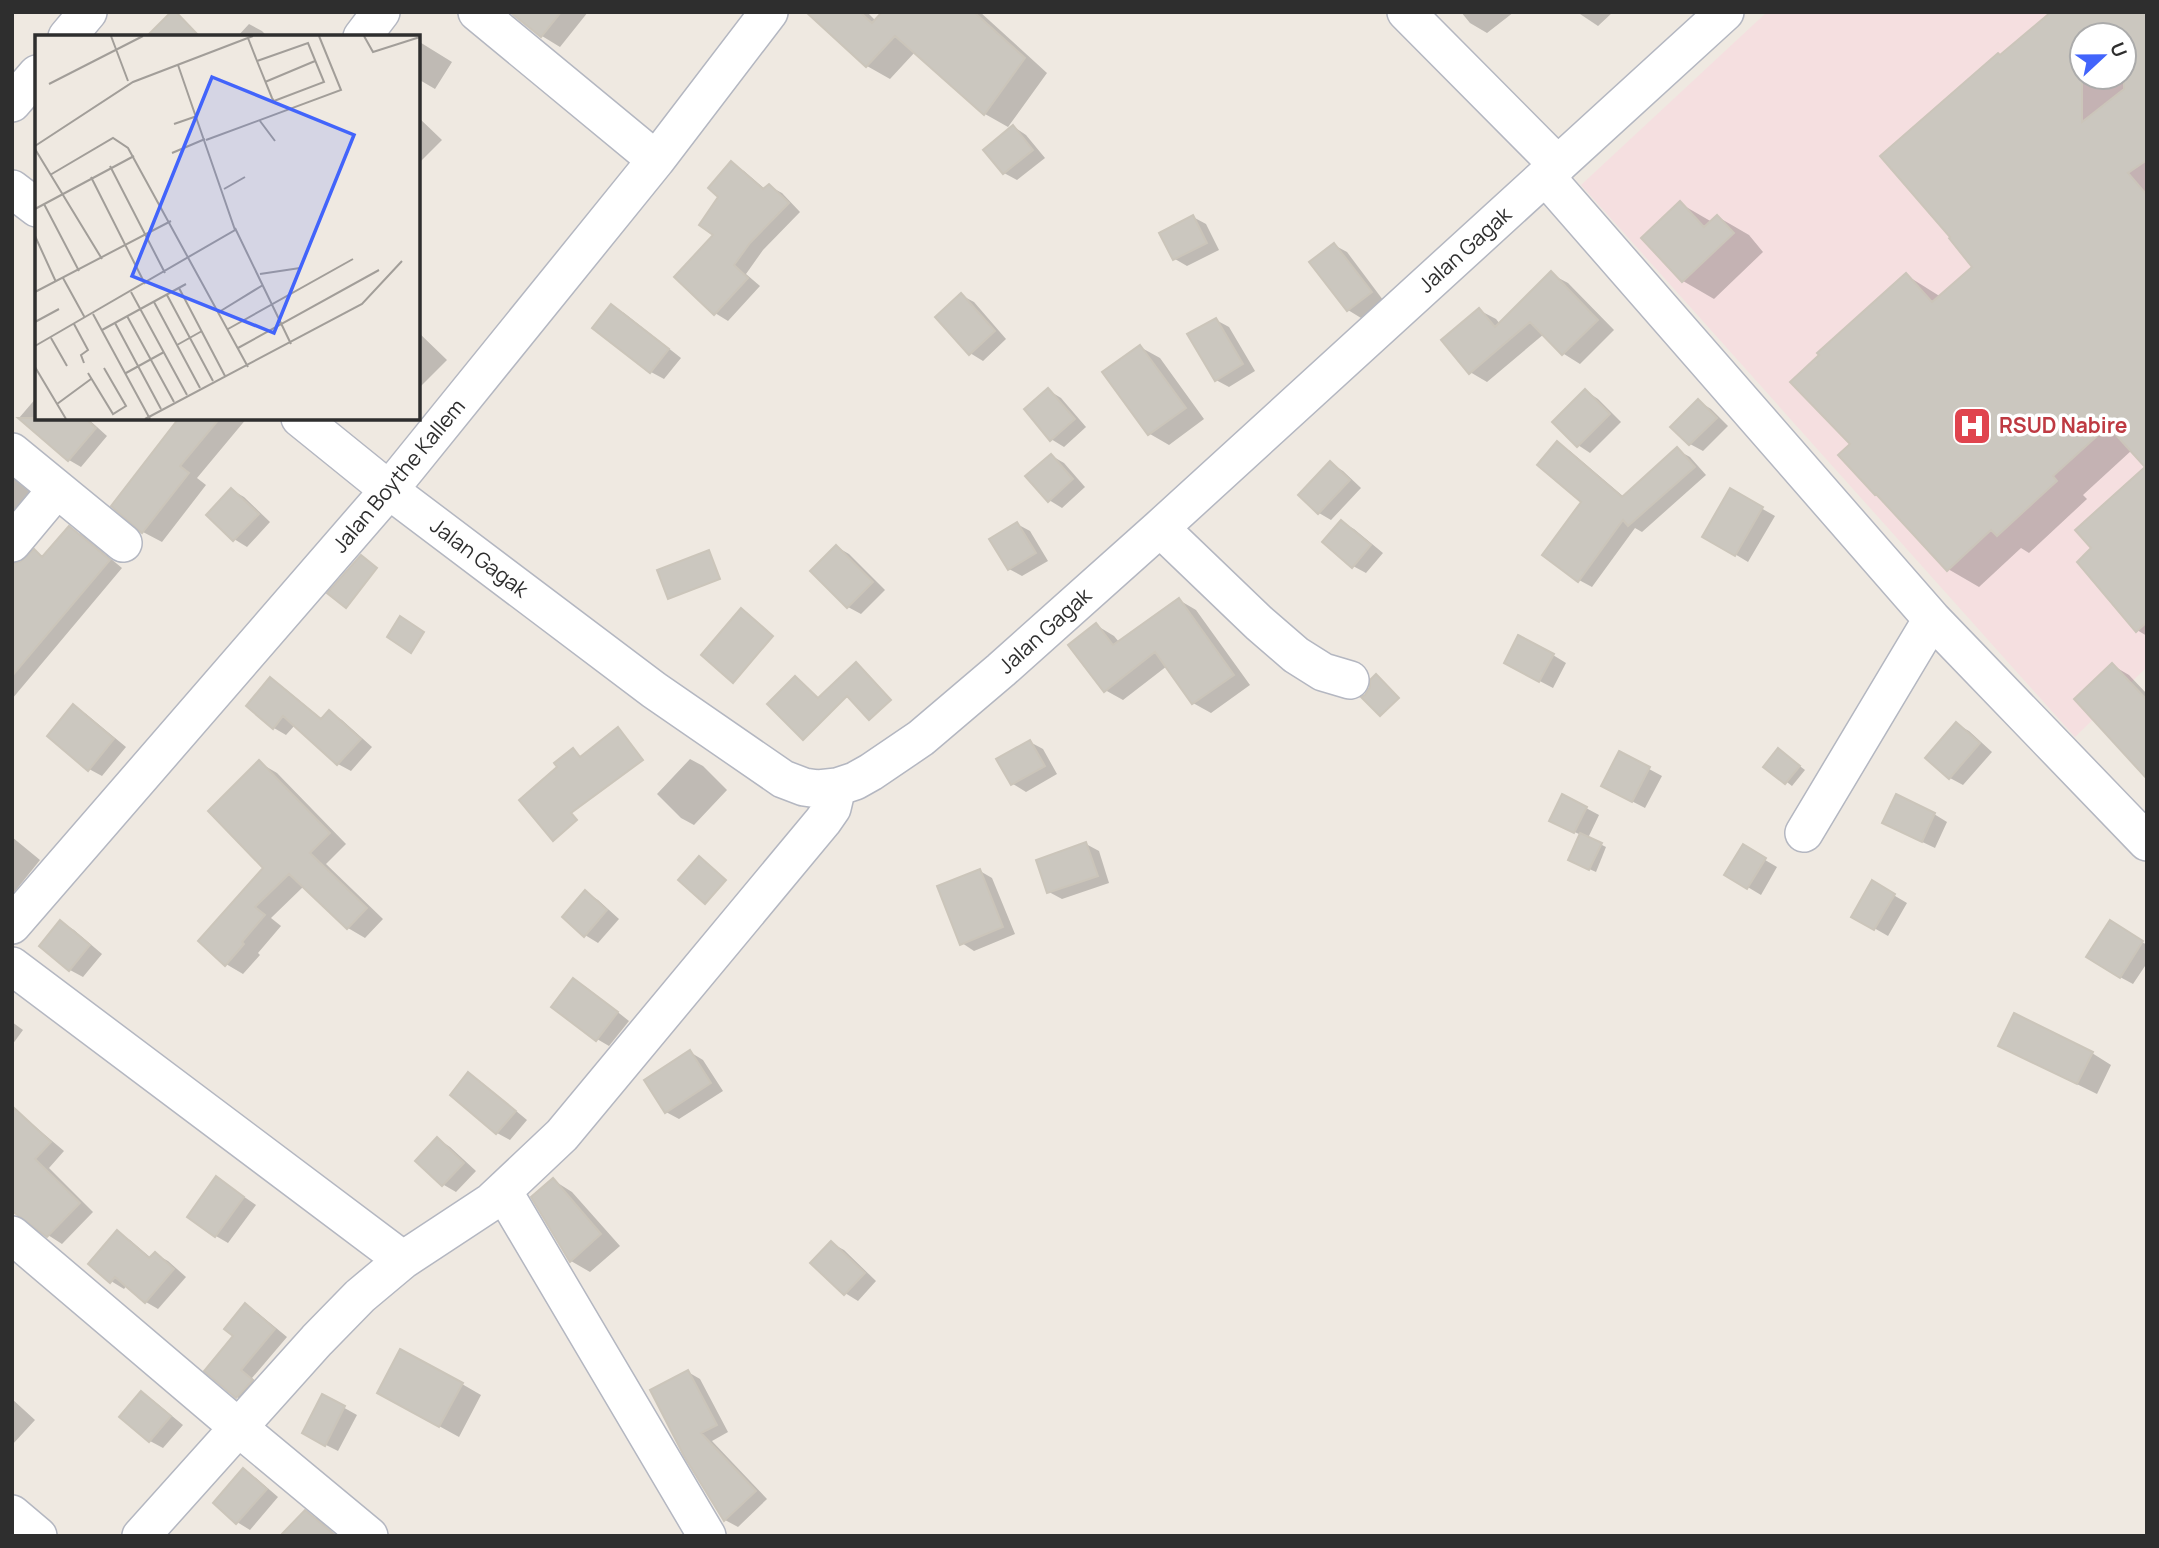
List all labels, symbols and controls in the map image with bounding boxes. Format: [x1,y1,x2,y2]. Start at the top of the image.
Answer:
north arrow [2068,21,2138,91]
inset map [35,35,420,420]
text: U [2104,38,2133,61]
street label: Jalan Gagak [1412,200,1517,298]
street label: Jalan Boythe Kallem [326,393,471,558]
hospital icon: RSUD Nabire [1951,405,1993,447]
place label: RSUD Nabire [1999,411,2128,439]
street label: Jalan Gagak [425,511,535,604]
street label: Jalan Gagak [992,581,1097,679]

